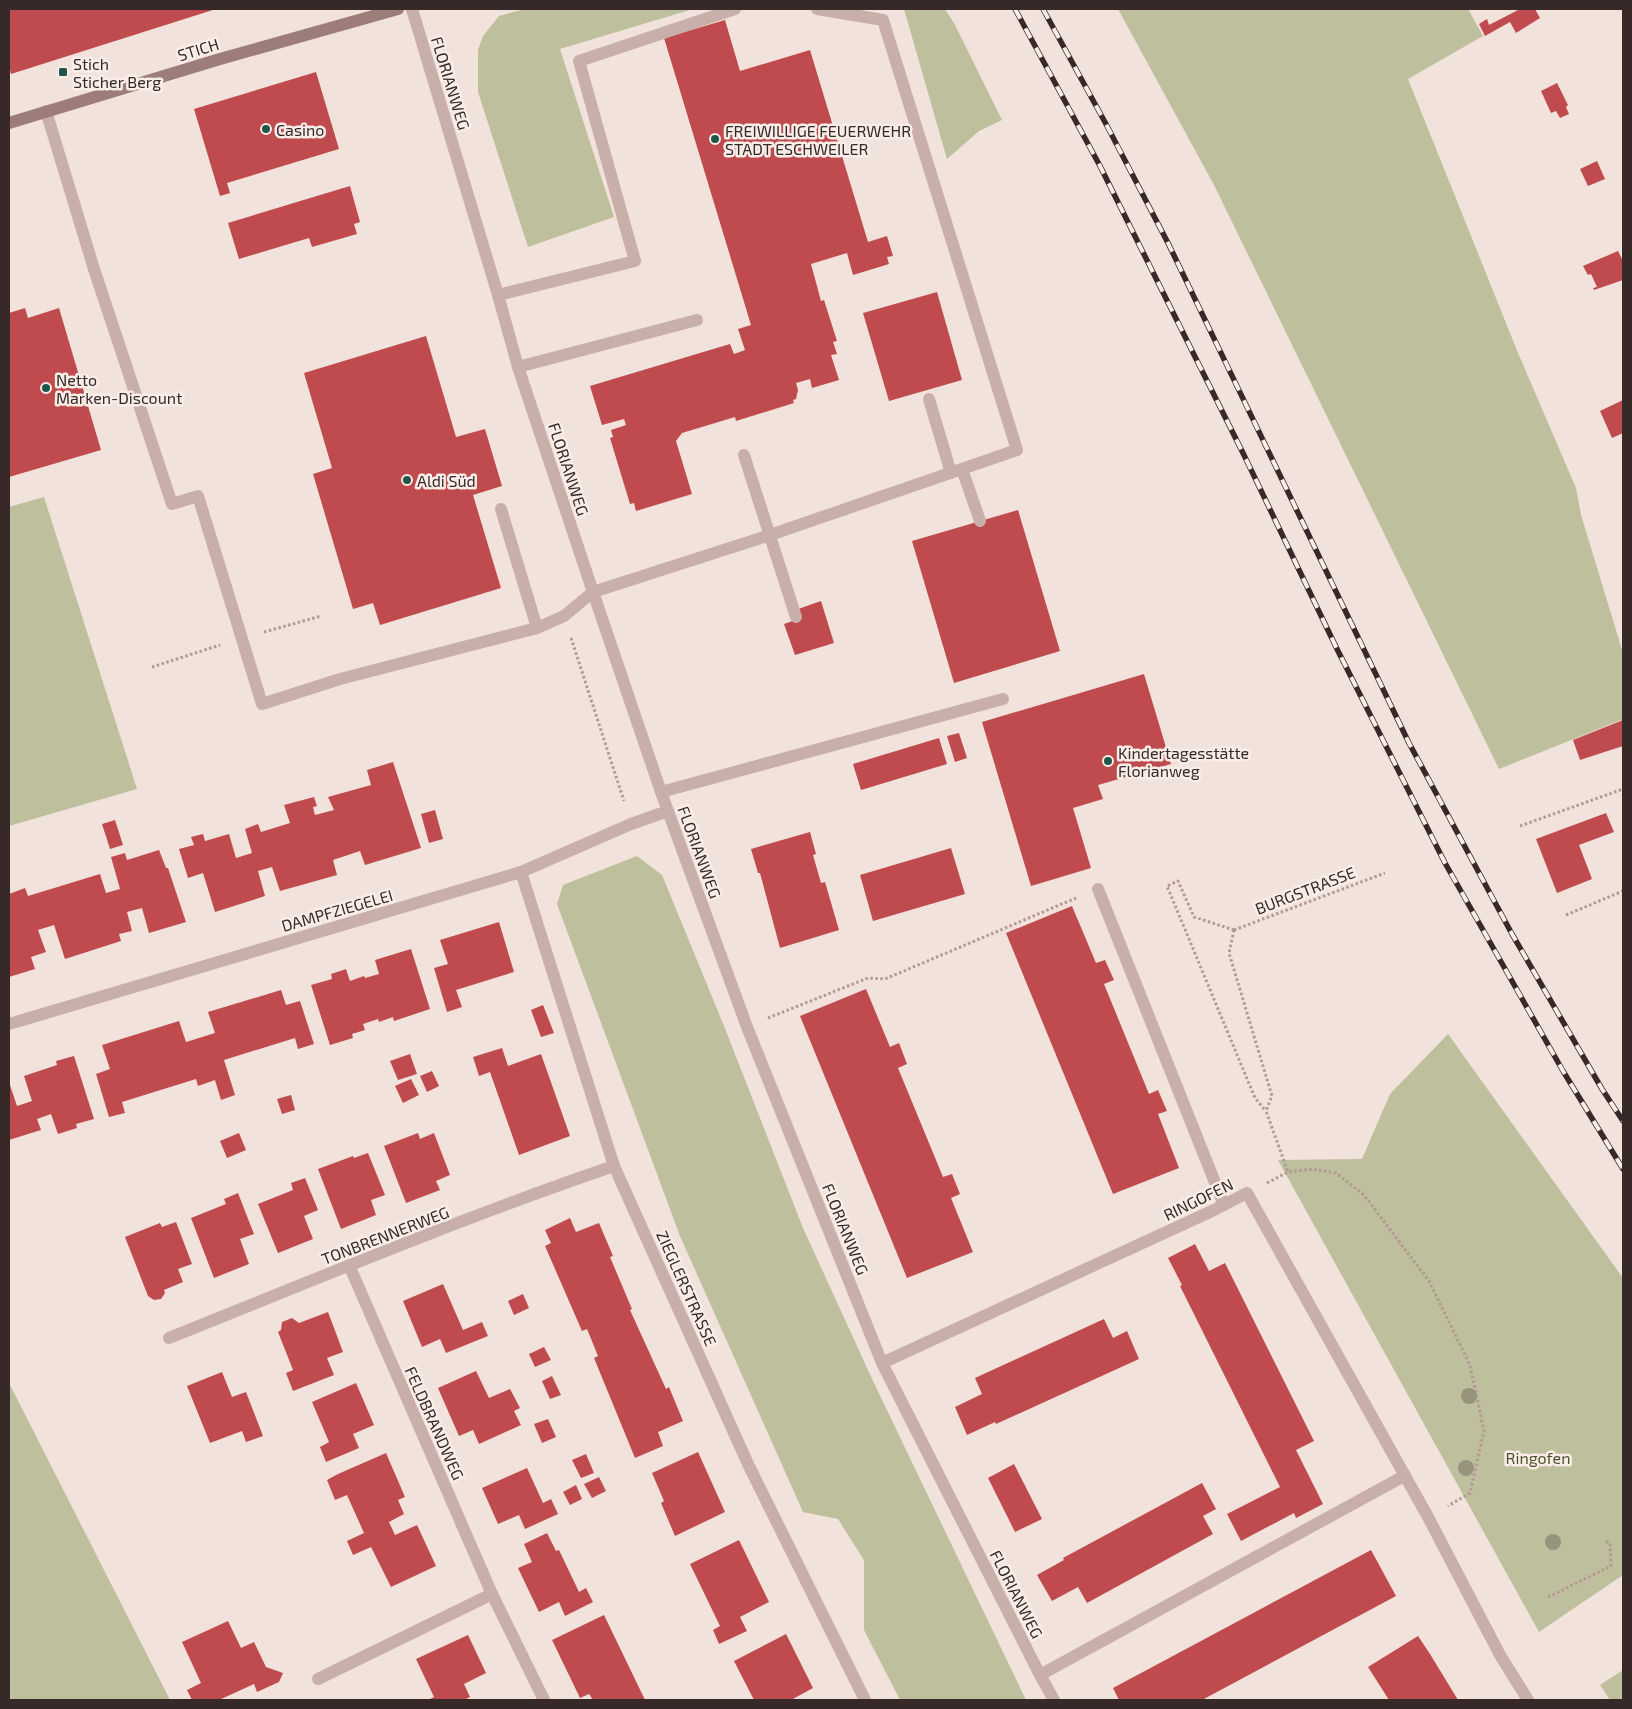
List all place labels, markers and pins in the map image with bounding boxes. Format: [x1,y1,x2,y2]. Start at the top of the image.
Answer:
place label: Stich Sticher Berg [73,54,161,91]
marker: Stich Sticher Berg [57,66,69,78]
place label: Casino [276,120,324,139]
place label: FREIWILLIGE FEUERWEHR STADT ESCHWEILER [725,121,911,158]
marker: Casino [260,123,272,135]
marker: FREIWILLIGE FEUERWEHR STADT ESCHWEILER [709,133,721,145]
place label: Netto Marken-Discount [56,370,182,407]
marker: Netto Marken-Discount [40,382,52,394]
place label: Aldi Süd [417,471,476,490]
marker: Aldi Süd [401,474,413,486]
place label: Kindertagesstätte Florianweg [1118,743,1249,780]
marker: Kindertagesstätte Florianweg [1102,755,1114,767]

